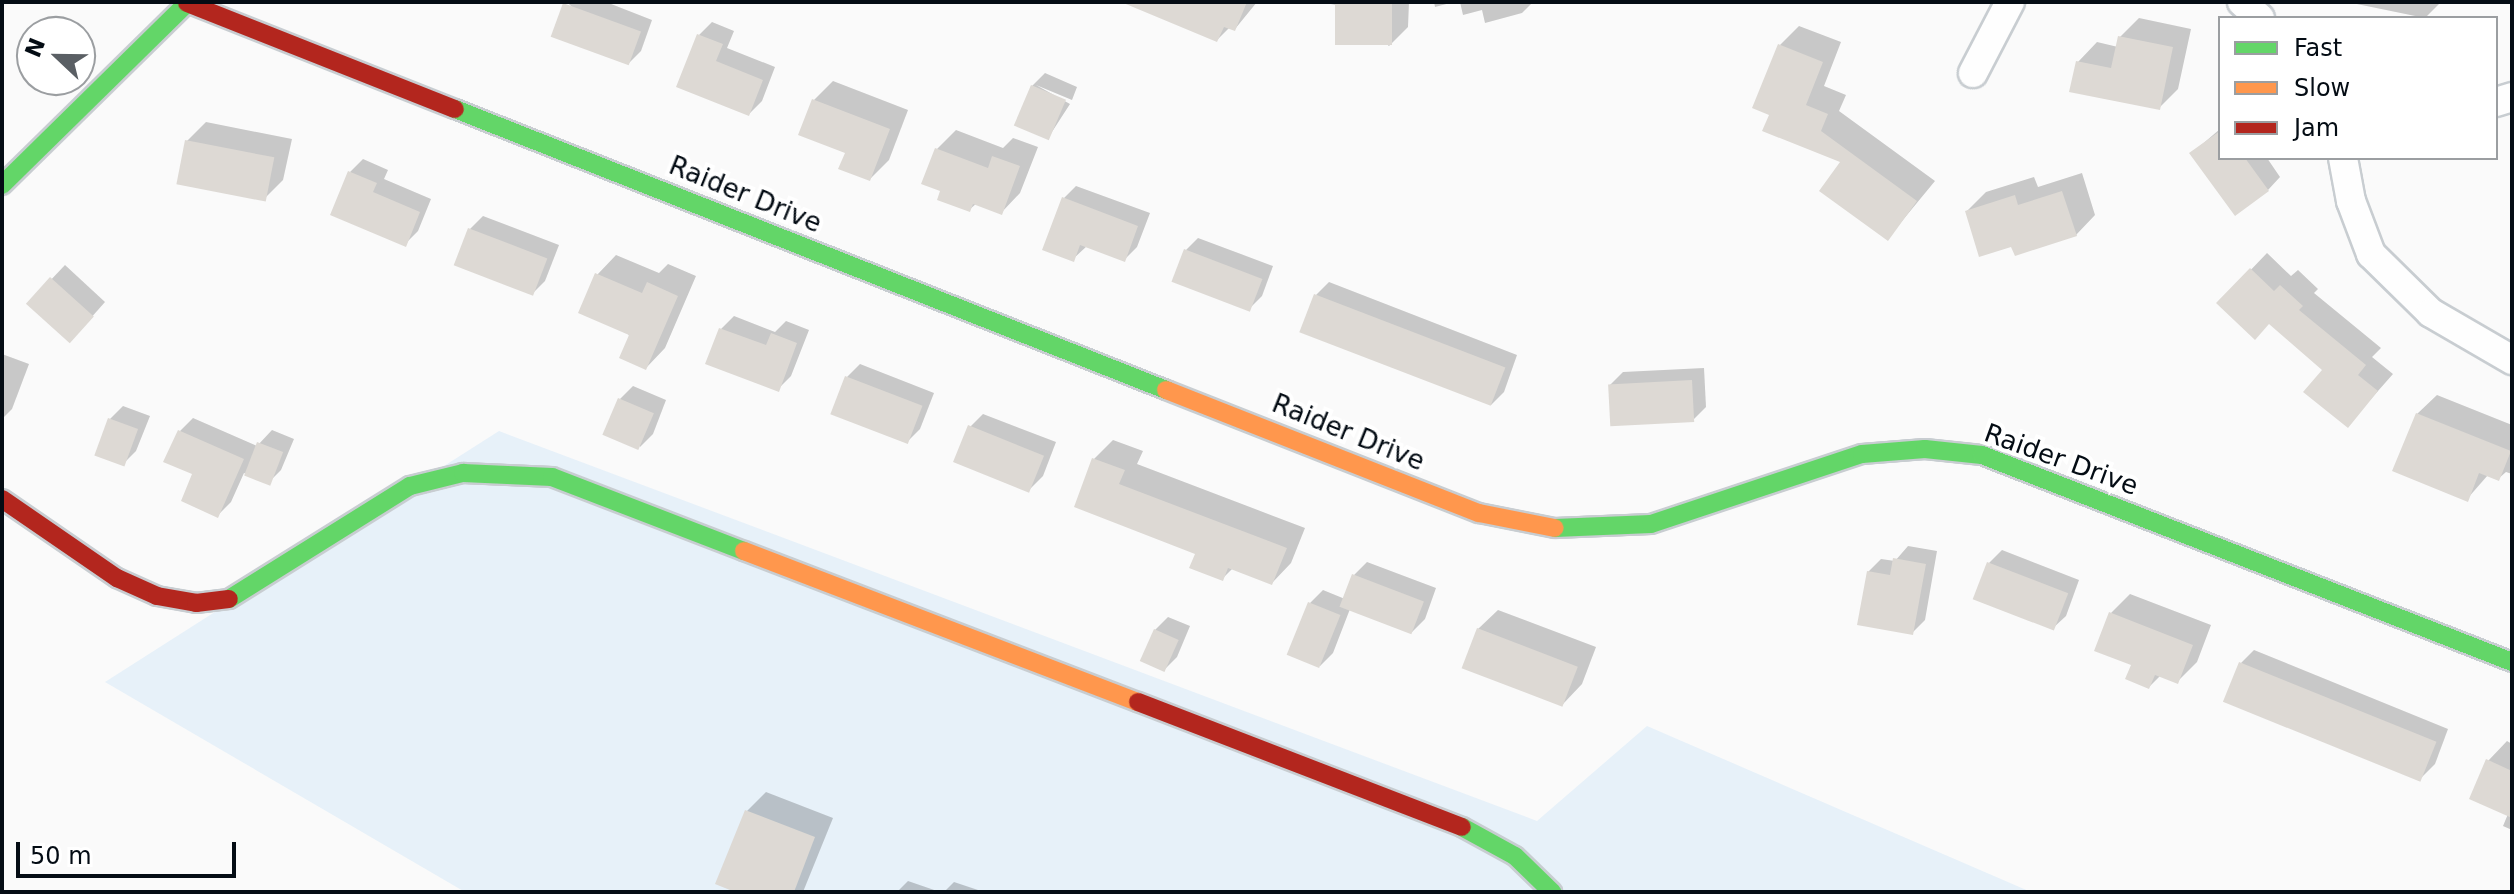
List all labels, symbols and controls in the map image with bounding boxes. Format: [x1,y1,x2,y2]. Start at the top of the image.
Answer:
north arrow [16,16,96,96]
legend [2218,16,2498,160]
text: N [20,34,50,61]
text: Fast [2294,34,2342,62]
text: Slow [2294,74,2350,102]
text: Jam [2294,114,2339,142]
street label: Raider Drive [664,150,826,240]
street label: Raider Drive [1267,388,1429,478]
street label: Raider Drive [1980,418,2142,502]
scale bar [20,826,240,876]
text: 50 m [30,842,92,870]

